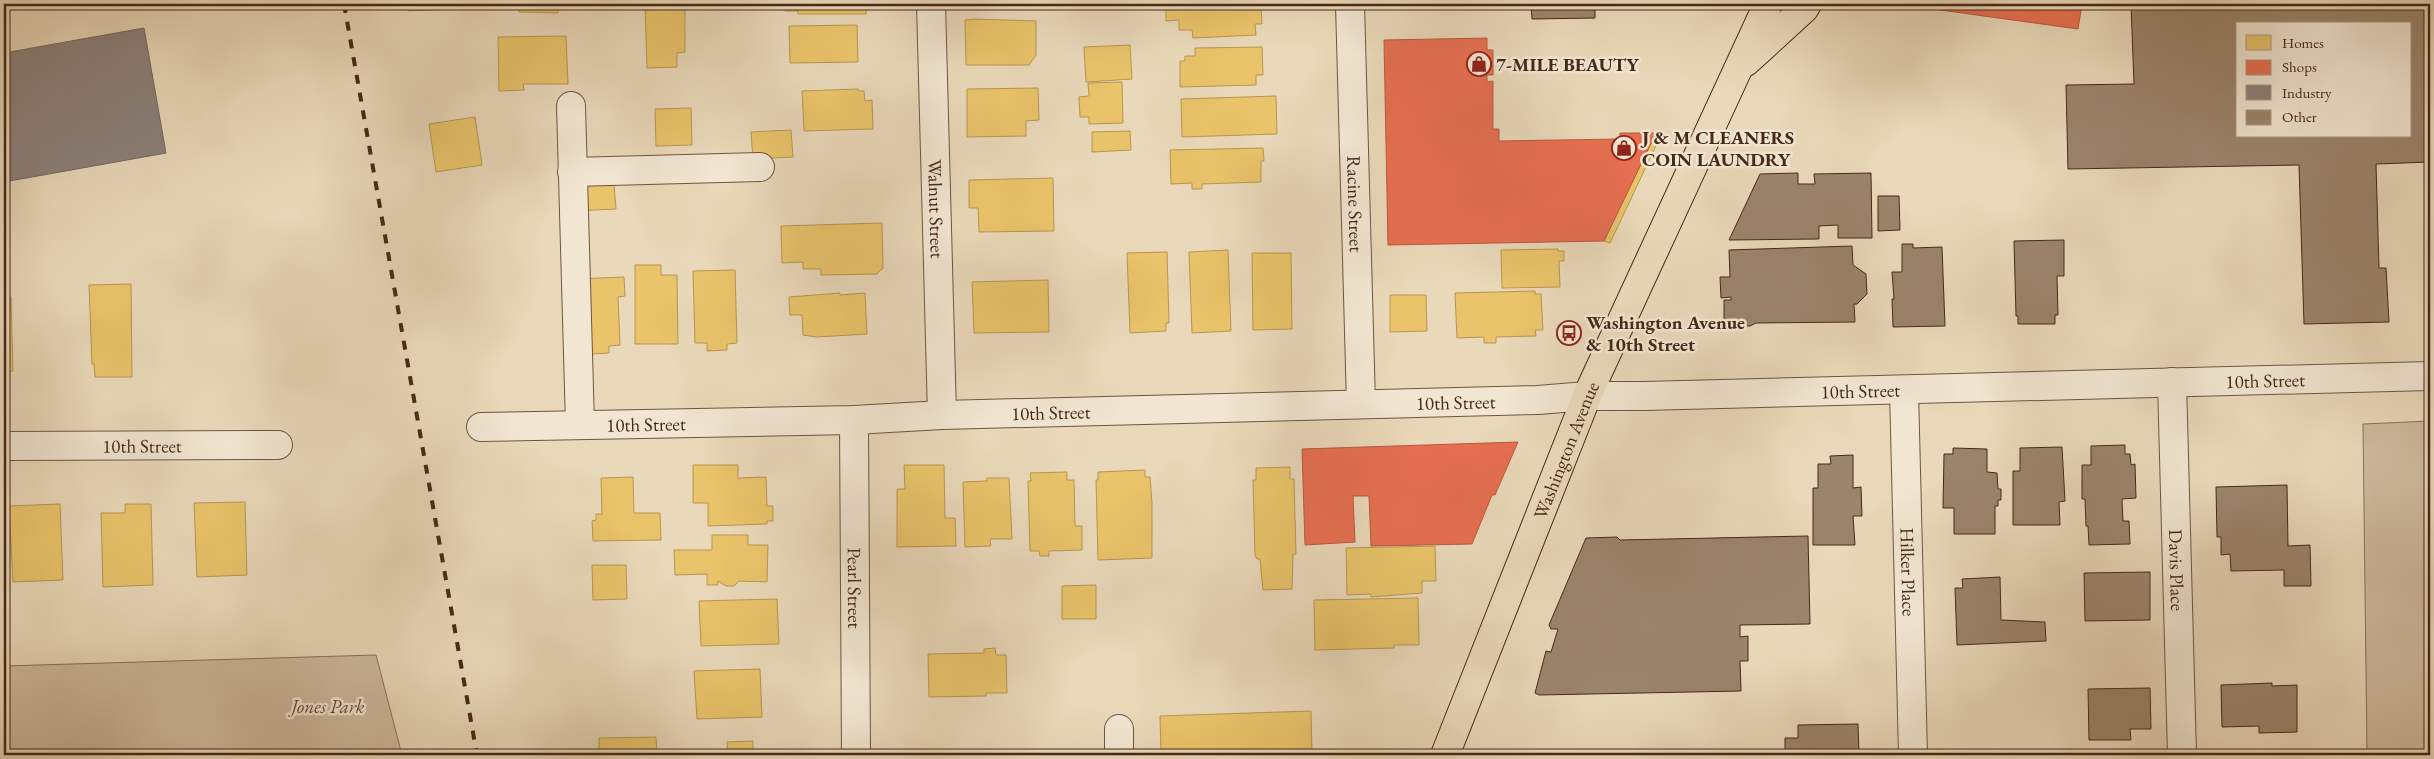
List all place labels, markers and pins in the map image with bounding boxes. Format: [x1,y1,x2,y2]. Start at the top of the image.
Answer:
shop icon: 7-MILE BEAUTY [1466,51,1492,77]
place label: 7-MILE BEAUTY [1496,52,1639,77]
place label: J & M CLEANERS COIN LAUNDRY [1640,125,1794,172]
shop icon: J & M CLEANERS COIN LAUNDRY [1611,135,1637,161]
place label: Washington Avenue & 10th Street [1586,310,1745,357]
bus stop icon: Washington Avenue & 10th Street [1556,320,1582,346]

